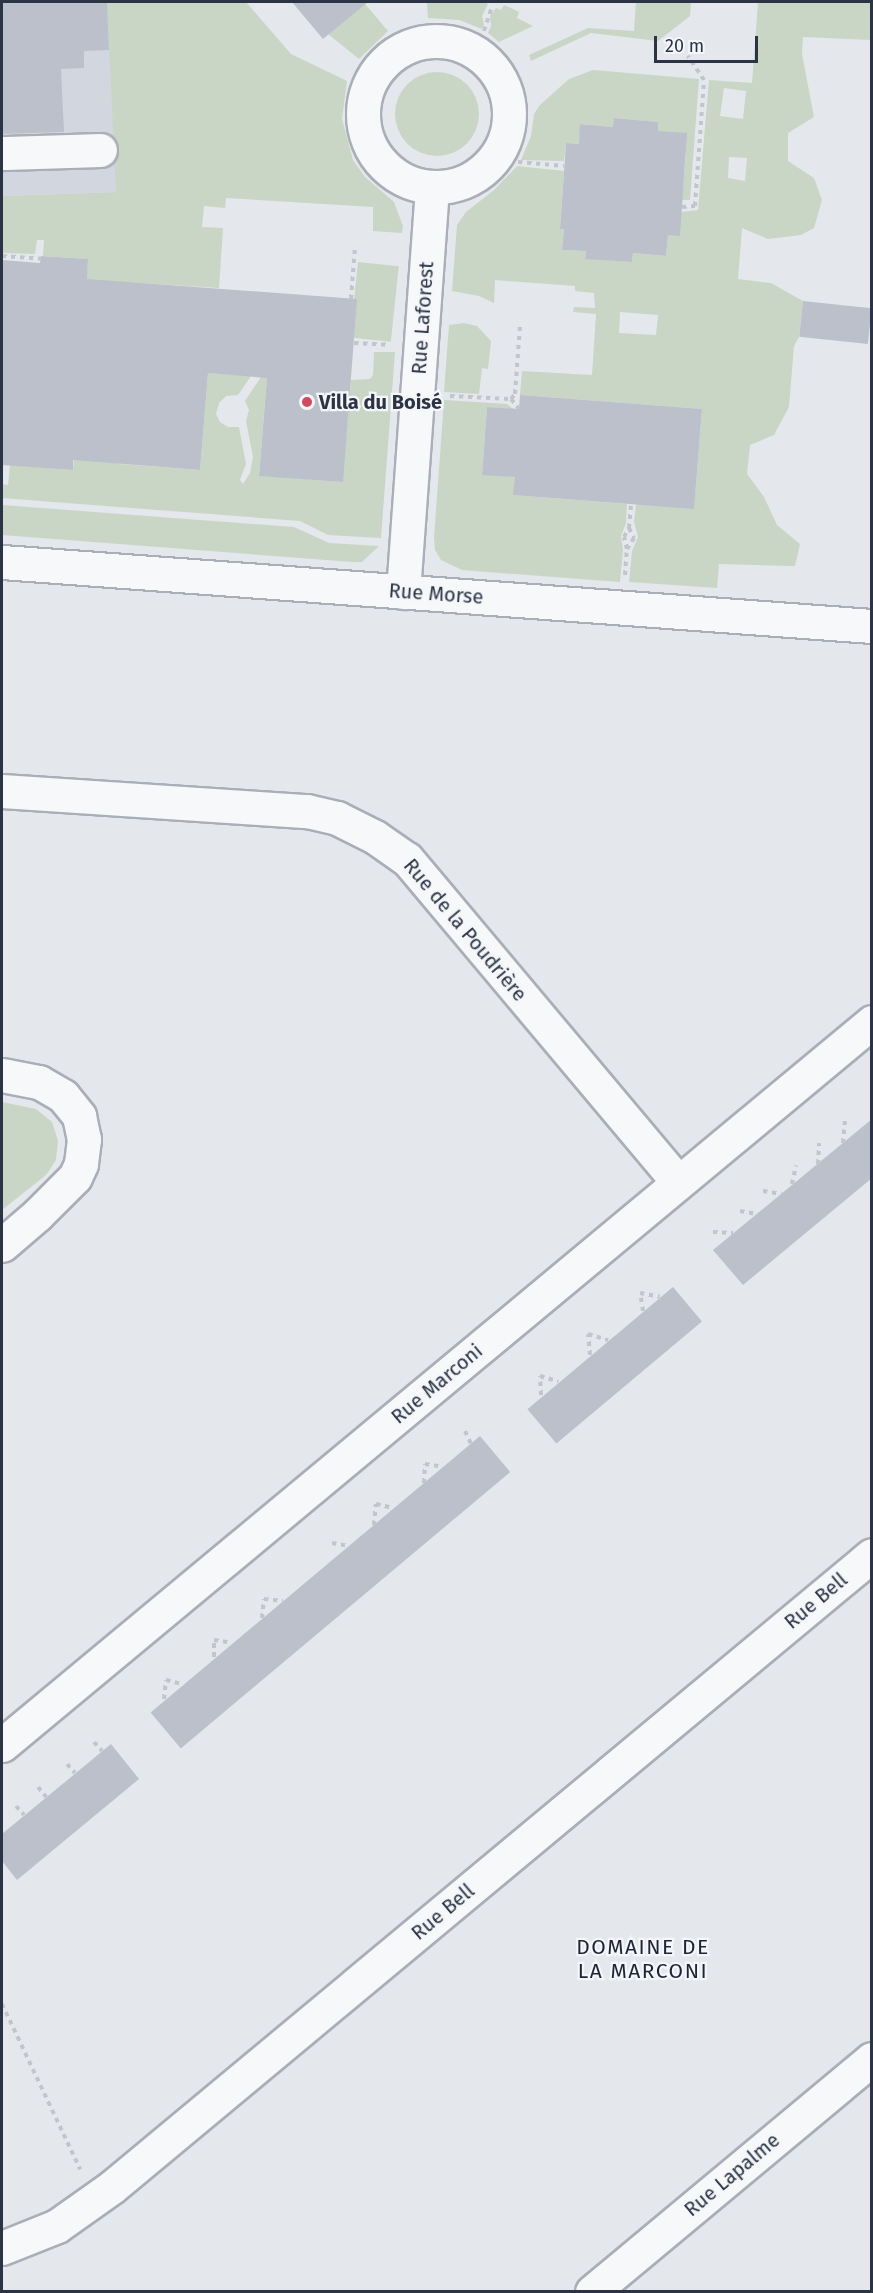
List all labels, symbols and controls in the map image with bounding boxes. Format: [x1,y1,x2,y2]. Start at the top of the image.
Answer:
scale bar [657,24,760,62]
text: 20 m [665,35,704,57]
street label: Rue Laforest [407,261,439,375]
place label: Villa du Boisé [319,390,442,414]
marker: Villa du Boisé [300,395,314,409]
street label: Rue Morse [388,579,484,609]
street label: Rue de la Poudrière [398,854,532,1006]
street label: Rue Marconi [387,1339,487,1429]
street label: Rue Bell [780,1568,852,1634]
street label: Rue Bell [407,1879,479,1945]
district label: DOMAINE DE LA MARCONI [576,1934,710,1984]
street label: Rue Lapalme [680,2128,784,2222]

